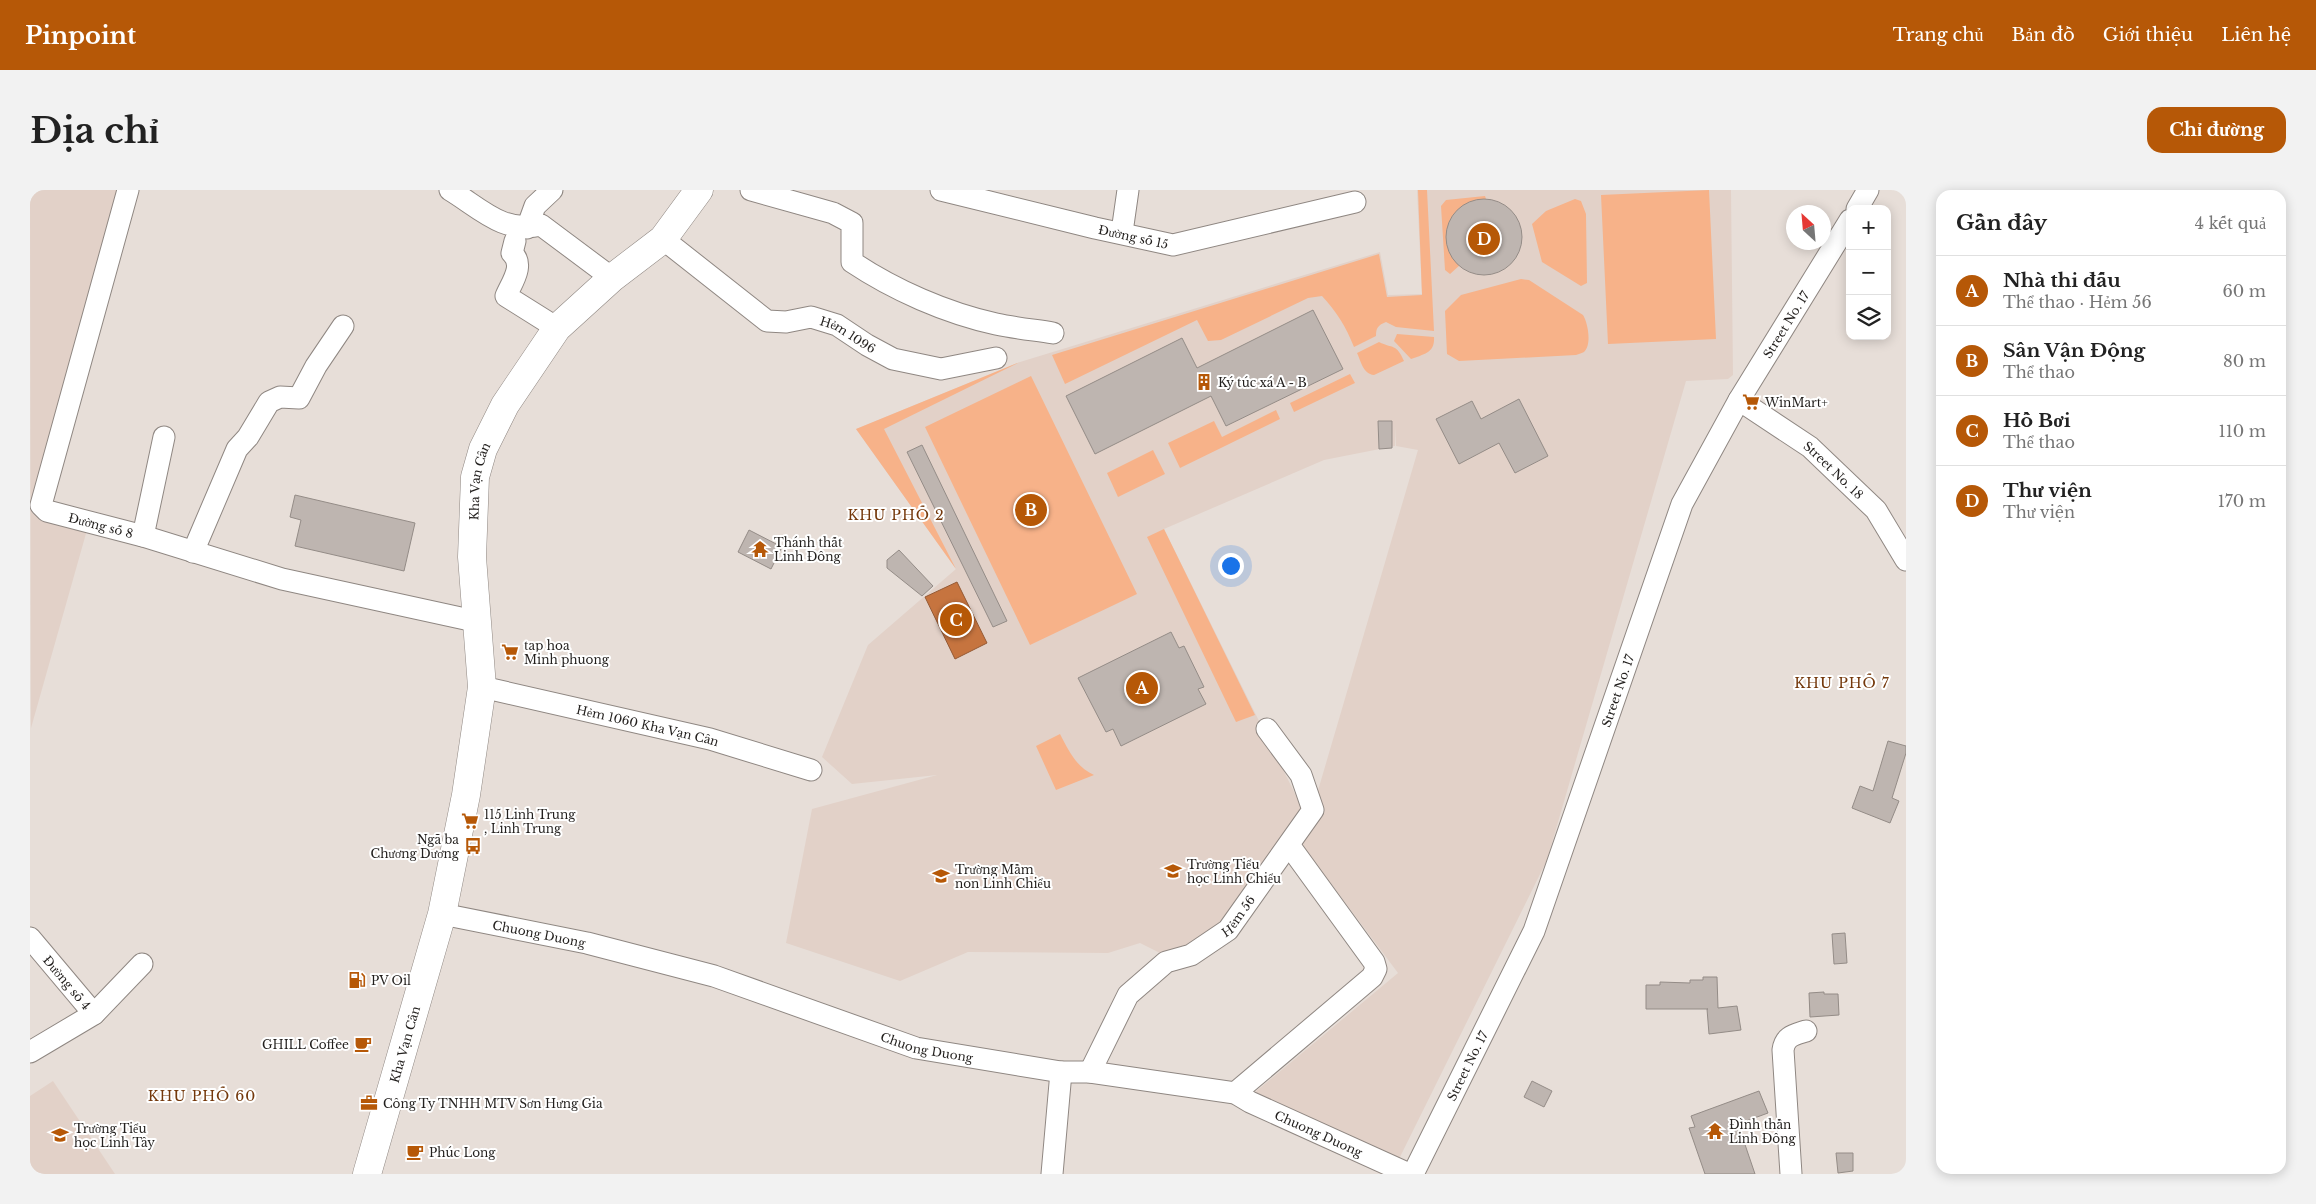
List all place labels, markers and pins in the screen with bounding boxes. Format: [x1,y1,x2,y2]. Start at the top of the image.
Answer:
pin: D [1468,220,1500,258]
building icon: Ký túc xá A - B [1194,372,1214,392]
place label: Ký túc xá A - B [1218,375,1307,390]
supermarket icon: WinMart+ [1741,392,1761,412]
place label: WinMart+ [1764,395,1828,410]
pin: B [1015,491,1047,529]
place label: Thánh thất Linh Đông [774,535,843,564]
temple icon: Thánh thất Linh Đông [750,539,770,559]
pin: C [940,601,972,639]
place label: tap hoa Minh phuong [524,638,610,667]
supermarket icon: tap hoa Minh phuong [500,642,520,662]
pin: A [1126,669,1158,707]
place label: 115 Linh Trung , Linh Trung [484,807,576,836]
supermarket icon: 115 Linh Trung , Linh Trung [460,811,480,831]
place label: Ngã ba Chương Dương [371,832,460,861]
bus stop icon: Ngã ba Chương Dương [463,836,483,856]
place label: Trường Tiểu học Linh Chiểu [1187,857,1281,886]
school or university icon: Trường Tiểu học Linh Chiểu [1163,861,1183,881]
place label: Trường Mầm non Linh Chiểu [955,862,1051,891]
school or university icon: Trường Mầm non Linh Chiểu [931,866,951,886]
fuel station icon: PV Oil [347,970,367,990]
place label: PV Oil [371,973,411,988]
cafe icon: GHILL Coffee [353,1034,373,1054]
place label: GHILL Coffee [262,1037,349,1052]
office icon: Công Ty TNHH MTV Sơn Hưng Gia [359,1093,379,1113]
place label: Công Ty TNHH MTV Sơn Hưng Gia [383,1096,603,1111]
place label: Đình thần Linh Đông [1729,1117,1796,1146]
place label: Trường Tiểu học Linh Tây [74,1121,155,1150]
temple icon: Đình thần Linh Đông [1705,1121,1725,1141]
school or university icon: Trường Tiểu học Linh Tây [50,1125,70,1145]
cafe icon: Phúc Long [405,1142,425,1162]
place label: Phúc Long [429,1145,496,1160]

